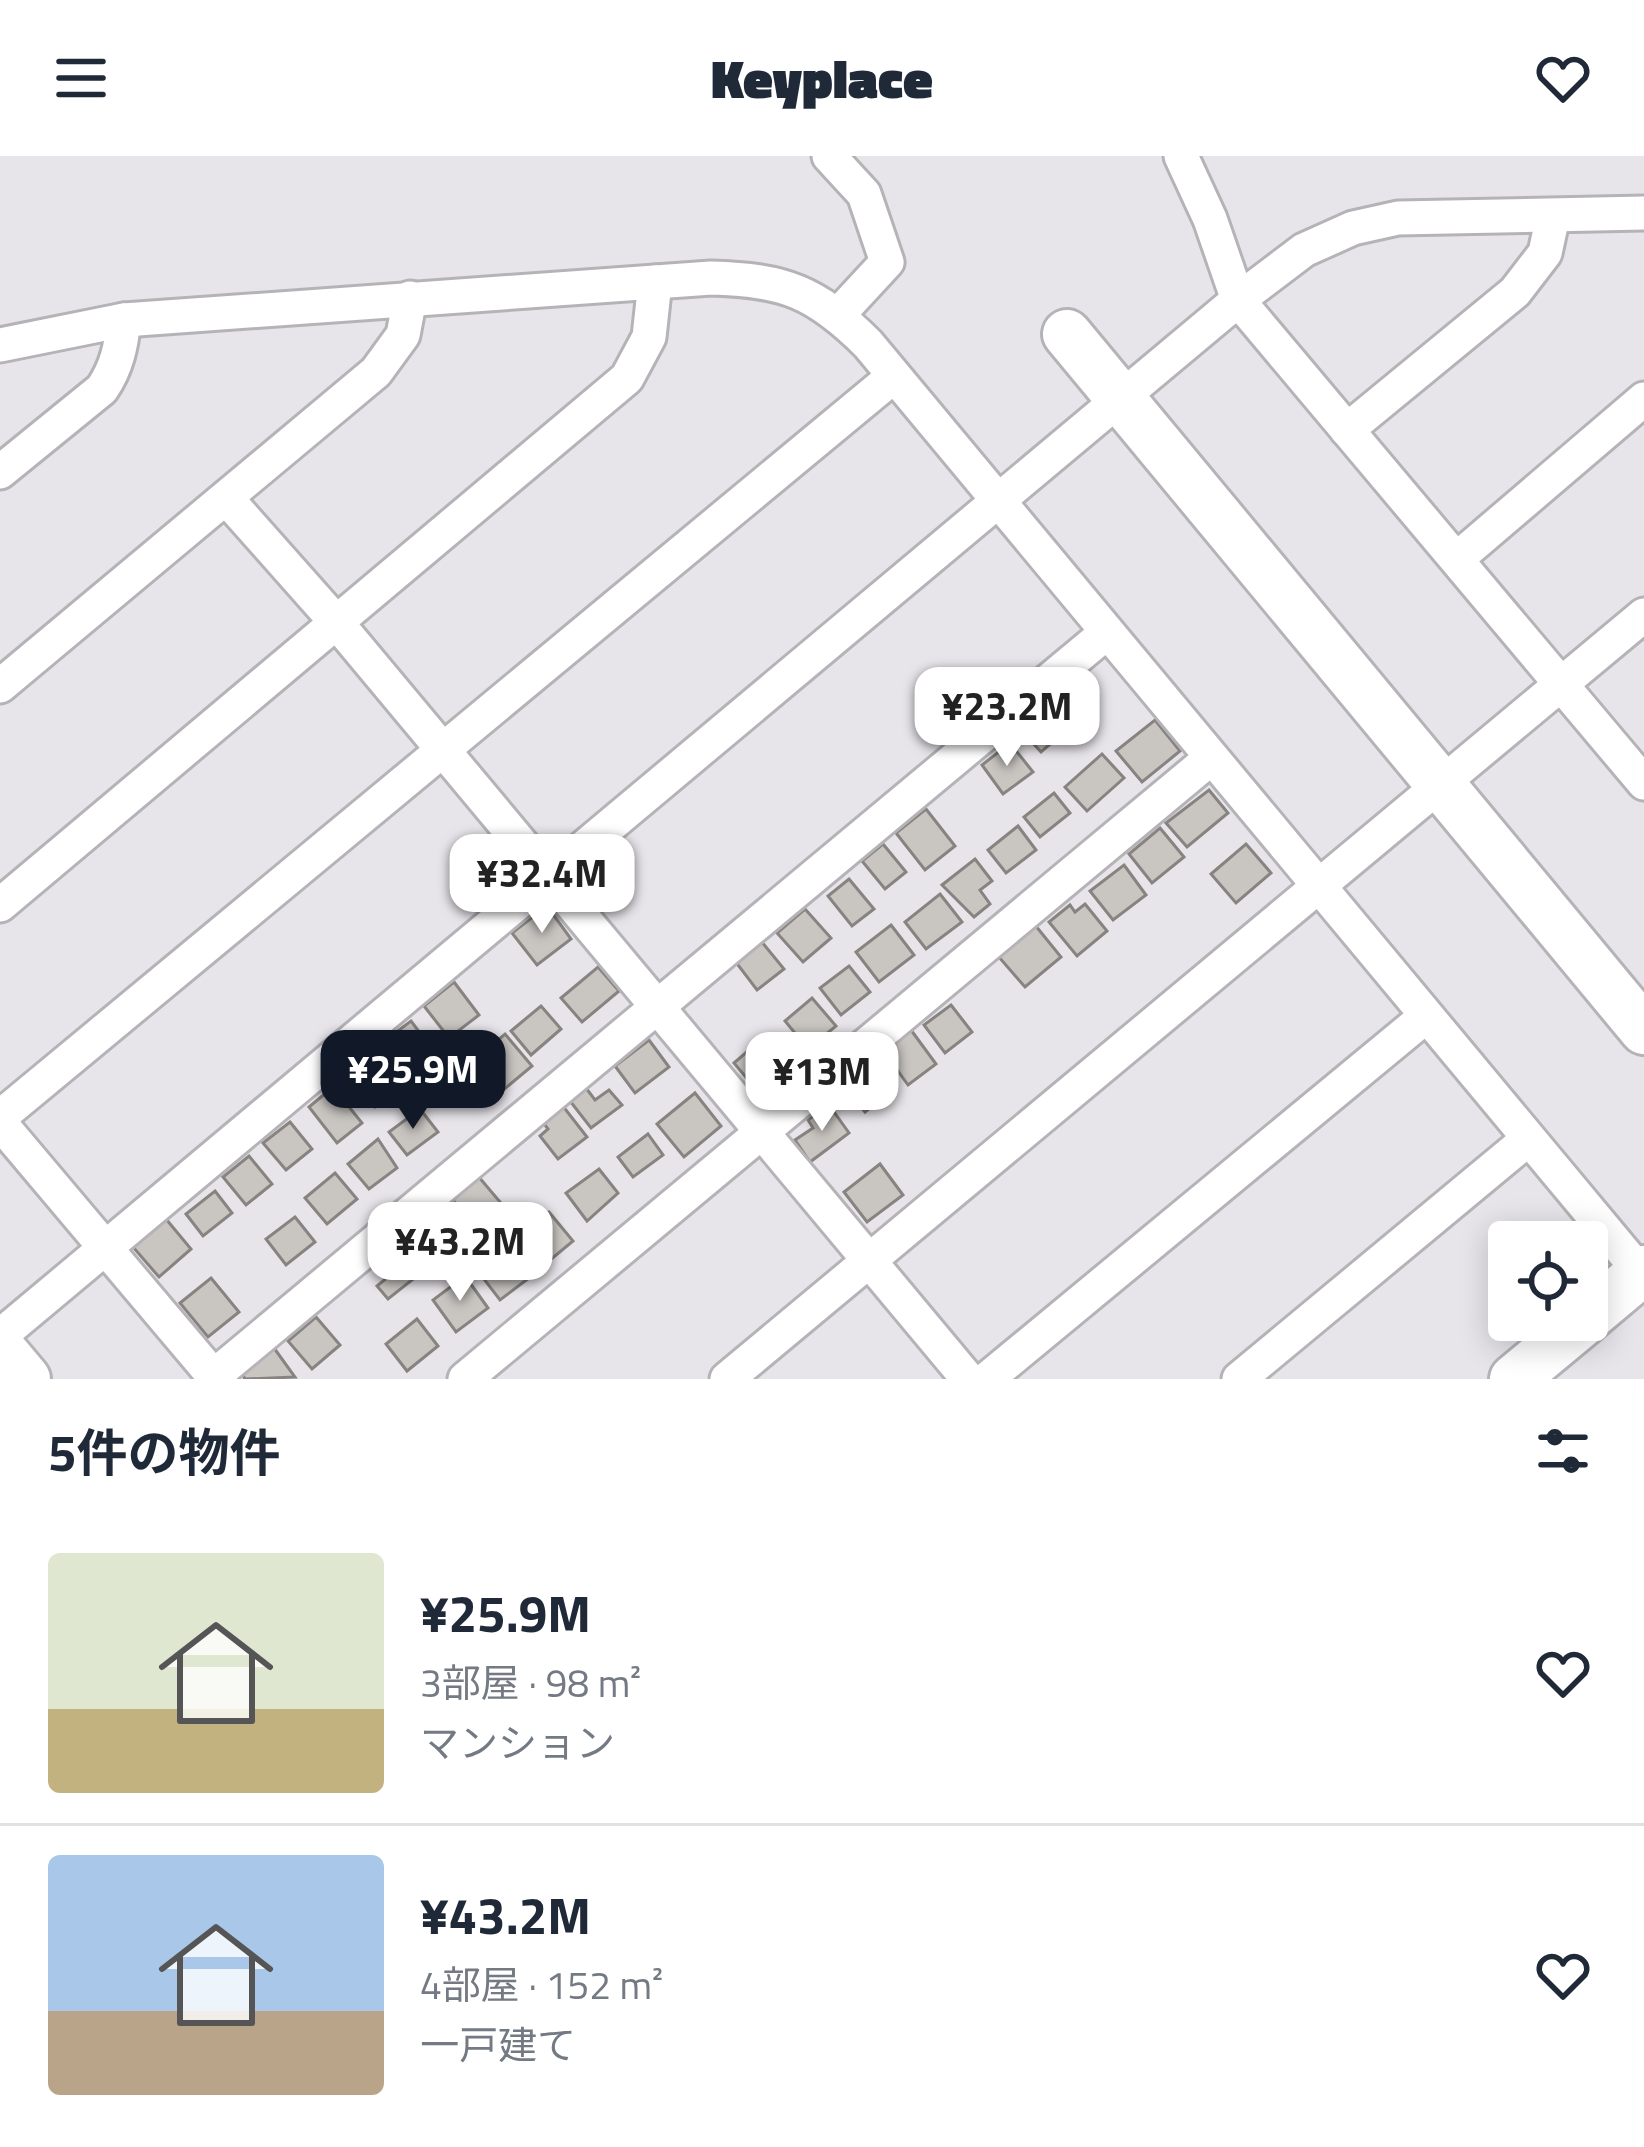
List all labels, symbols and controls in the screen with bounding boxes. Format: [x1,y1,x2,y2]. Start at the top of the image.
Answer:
text: Keyplace [711,37,933,119]
icon: menu [48,45,114,111]
icon: heart [1530,45,1596,111]
pin: ¥23.2M [909,667,1105,769]
text: ¥23.2M [942,676,1072,735]
pin: ¥32.4M [444,834,640,936]
text: ¥32.4M [477,843,607,902]
pin: ¥25.9M [315,1030,511,1132]
pin: ¥13M [751,1032,893,1134]
text: ¥25.9M [348,1039,478,1098]
text: ¥13M [773,1041,871,1100]
pin: ¥43.2M [362,1202,558,1304]
text: ¥43.2M [395,1211,525,1270]
map controls [1488,1221,1608,1341]
button: locate [1488,1221,1608,1341]
text: 5件の物件 [48,1413,281,1491]
icon: filters [1530,1418,1596,1484]
text: ¥25.9M [420,1574,591,1652]
icon: home [144,1601,288,1745]
icon: heart [1530,1640,1596,1706]
text: 3部屋 · 98 m² [420,1653,641,1712]
text: マンション [420,1713,615,1772]
text: ¥43.2M [420,1876,591,1954]
icon: home [144,1903,288,2047]
icon: heart [1530,1942,1596,2008]
text: 4部屋 · 152 m² [420,1955,663,2014]
text: 一戸建て [420,2015,576,2074]

